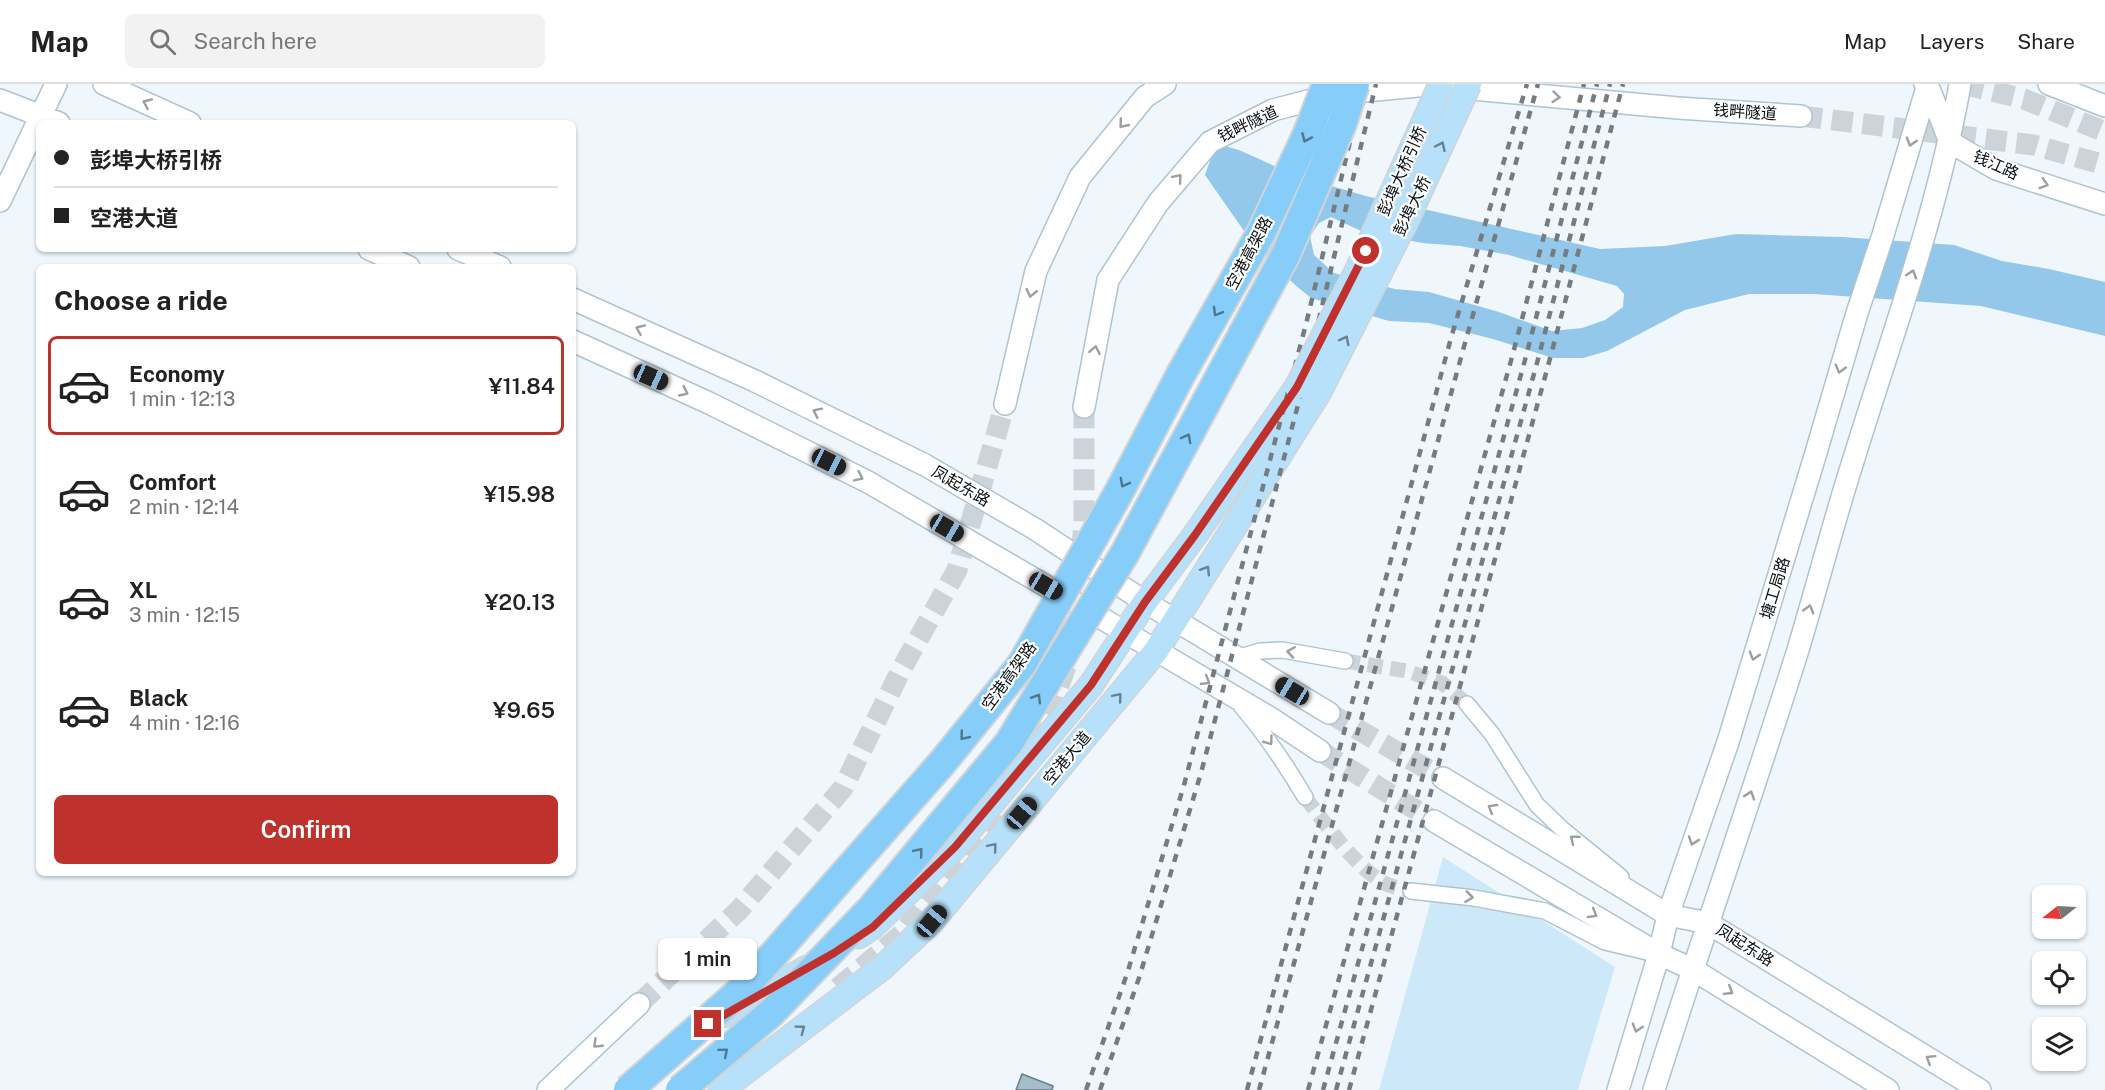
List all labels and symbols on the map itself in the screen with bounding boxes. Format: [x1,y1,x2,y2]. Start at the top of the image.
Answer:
one-way arrow [1551,90,1561,103]
one-way arrow [143,98,154,110]
street label: 钱畔隧道 [1712,100,1778,124]
street label: 钱畔隧道 [1215,102,1281,146]
one-way arrow [1120,117,1131,128]
street label: 彭埠大桥引桥 [1374,123,1430,219]
one-way arrow [1301,132,1313,143]
one-way arrow [1906,136,1918,147]
one-way arrow [1433,141,1445,152]
street label: 钱江路 [1970,147,2022,183]
street label: 彭埠大桥 [1389,173,1435,239]
one-way arrow [1171,174,1182,185]
one-way arrow [2038,177,2049,189]
street label: 空港高架路 [1222,213,1276,293]
route start [1352,237,1379,264]
one-way arrow [1904,269,1917,280]
one-way arrow [1025,288,1038,298]
one-way arrow [1212,306,1224,316]
one-way arrow [636,324,647,336]
one-way arrow [1338,335,1350,346]
one-way arrow [1088,345,1101,355]
car [631,361,671,393]
one-way arrow [1835,363,1847,374]
one-way arrow [677,384,688,396]
one-way arrow [812,407,823,419]
one-way arrow [1180,434,1191,445]
car [809,446,849,478]
street label: 凤起东路 [929,462,993,510]
one-way arrow [852,470,863,482]
one-way arrow [1120,477,1131,487]
car [927,511,967,545]
street label: 塘工局路 [1757,555,1793,621]
one-way arrow [1199,566,1211,576]
car [1026,569,1066,603]
one-way arrow [1802,604,1815,614]
street label: 空港高架路 [978,638,1040,714]
one-way arrow [1286,646,1295,658]
one-way arrow [1749,650,1761,661]
one-way arrow [1200,673,1210,685]
car [1272,674,1312,708]
one-way arrow [1110,693,1121,704]
one-way arrow [1029,694,1041,704]
street label: 空港大道 [1039,727,1095,789]
one-way arrow [960,729,971,740]
one-way arrow [1262,734,1273,745]
one-way arrow [1743,790,1755,801]
car [1004,793,1040,833]
one-way arrow [1488,804,1498,816]
one-way arrow [1569,835,1580,846]
one-way arrow [1688,835,1701,846]
one-way arrow [986,843,997,854]
one-way arrow [911,848,922,859]
north arrow [2032,885,2086,939]
one-way arrow [1465,891,1474,903]
car [914,901,950,941]
one-way arrow [1587,907,1597,919]
street label: 凤起东路 [1713,920,1777,970]
callout: 1 min [658,937,758,979]
one-way arrow [1723,984,1733,996]
route end [694,1010,721,1037]
one-way arrow [1632,1022,1644,1033]
one-way arrow [795,1025,806,1036]
one-way arrow [593,1037,603,1048]
one-way arrow [717,1048,728,1059]
one-way arrow [1926,1055,1936,1067]

